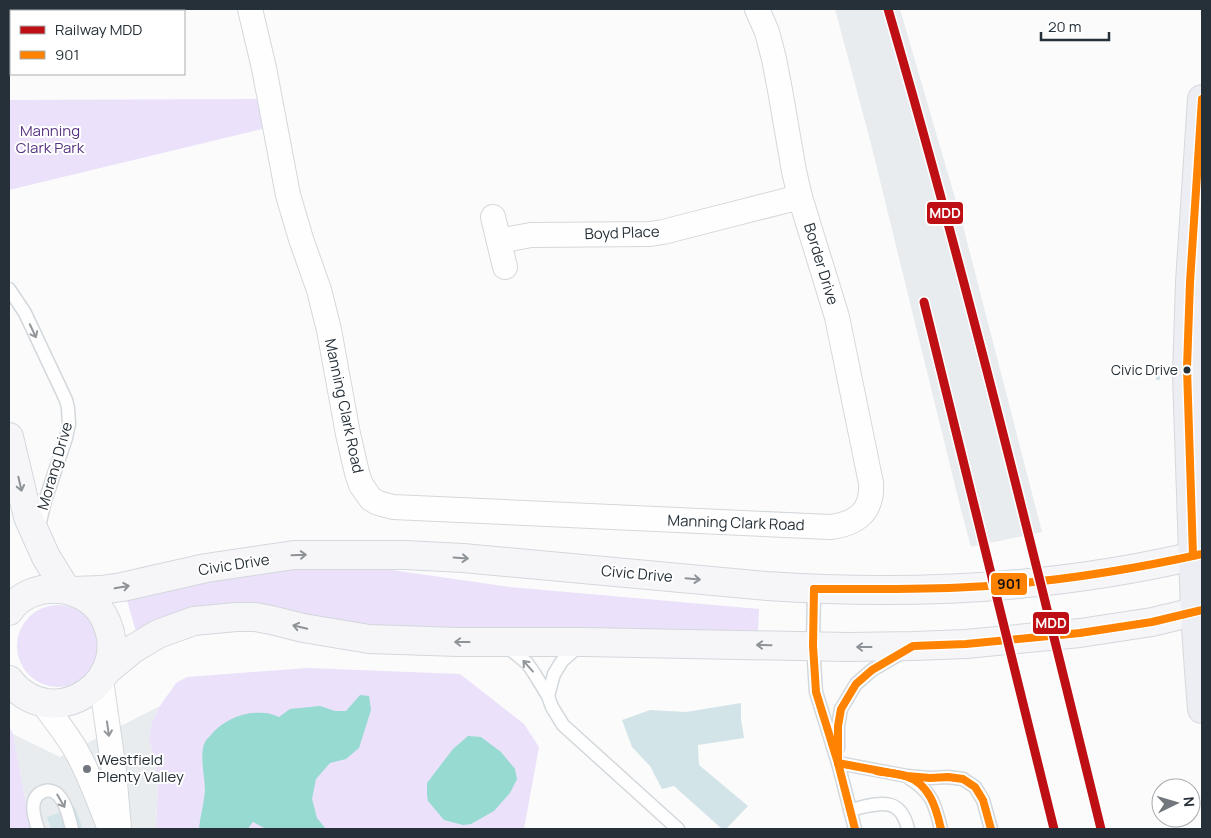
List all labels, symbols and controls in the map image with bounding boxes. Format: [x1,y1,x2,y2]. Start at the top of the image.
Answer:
legend [10,10,185,75]
scale bar [1041,10,1108,42]
text: 20 m [1048,16,1081,37]
text: Railway MDD [55,19,142,40]
text: 901 [55,44,79,65]
park label: Manning Clark Park [16,120,85,158]
line badge: MDD [926,201,964,225]
text: MDD [929,203,961,222]
street label: Border Drive [799,220,844,308]
street label: Boyd Place [584,221,660,244]
one-way arrow [29,323,39,338]
street label: Manning Clark Road [320,337,369,475]
place label: Civic Drive [1111,360,1178,379]
marker: Civic Drive [1182,365,1192,375]
street label: Morang Drive [32,419,77,512]
one-way arrow [16,476,25,492]
street label: Manning Clark Road [667,510,805,535]
street label: Civic Drive [197,548,271,580]
one-way arrow [290,551,306,560]
one-way arrow [453,554,469,563]
street label: Civic Drive [600,560,674,587]
line badge: 901 [990,572,1028,596]
one-way arrow [684,574,700,584]
text: 901 [997,574,1021,593]
one-way arrow [113,581,129,591]
line badge: MDD [1032,611,1070,635]
text: MDD [1035,613,1067,632]
one-way arrow [293,622,309,631]
one-way arrow [454,637,470,647]
one-way arrow [756,640,772,650]
one-way arrow [856,642,872,652]
one-way arrow [522,659,534,672]
one-way arrow [103,720,113,736]
place label: Westfield Plenty Valley [97,749,184,787]
marker: Westfield Plenty Valley [81,763,93,775]
north arrow [1151,778,1201,828]
one-way arrow [56,794,66,809]
text: N [1180,796,1199,808]

